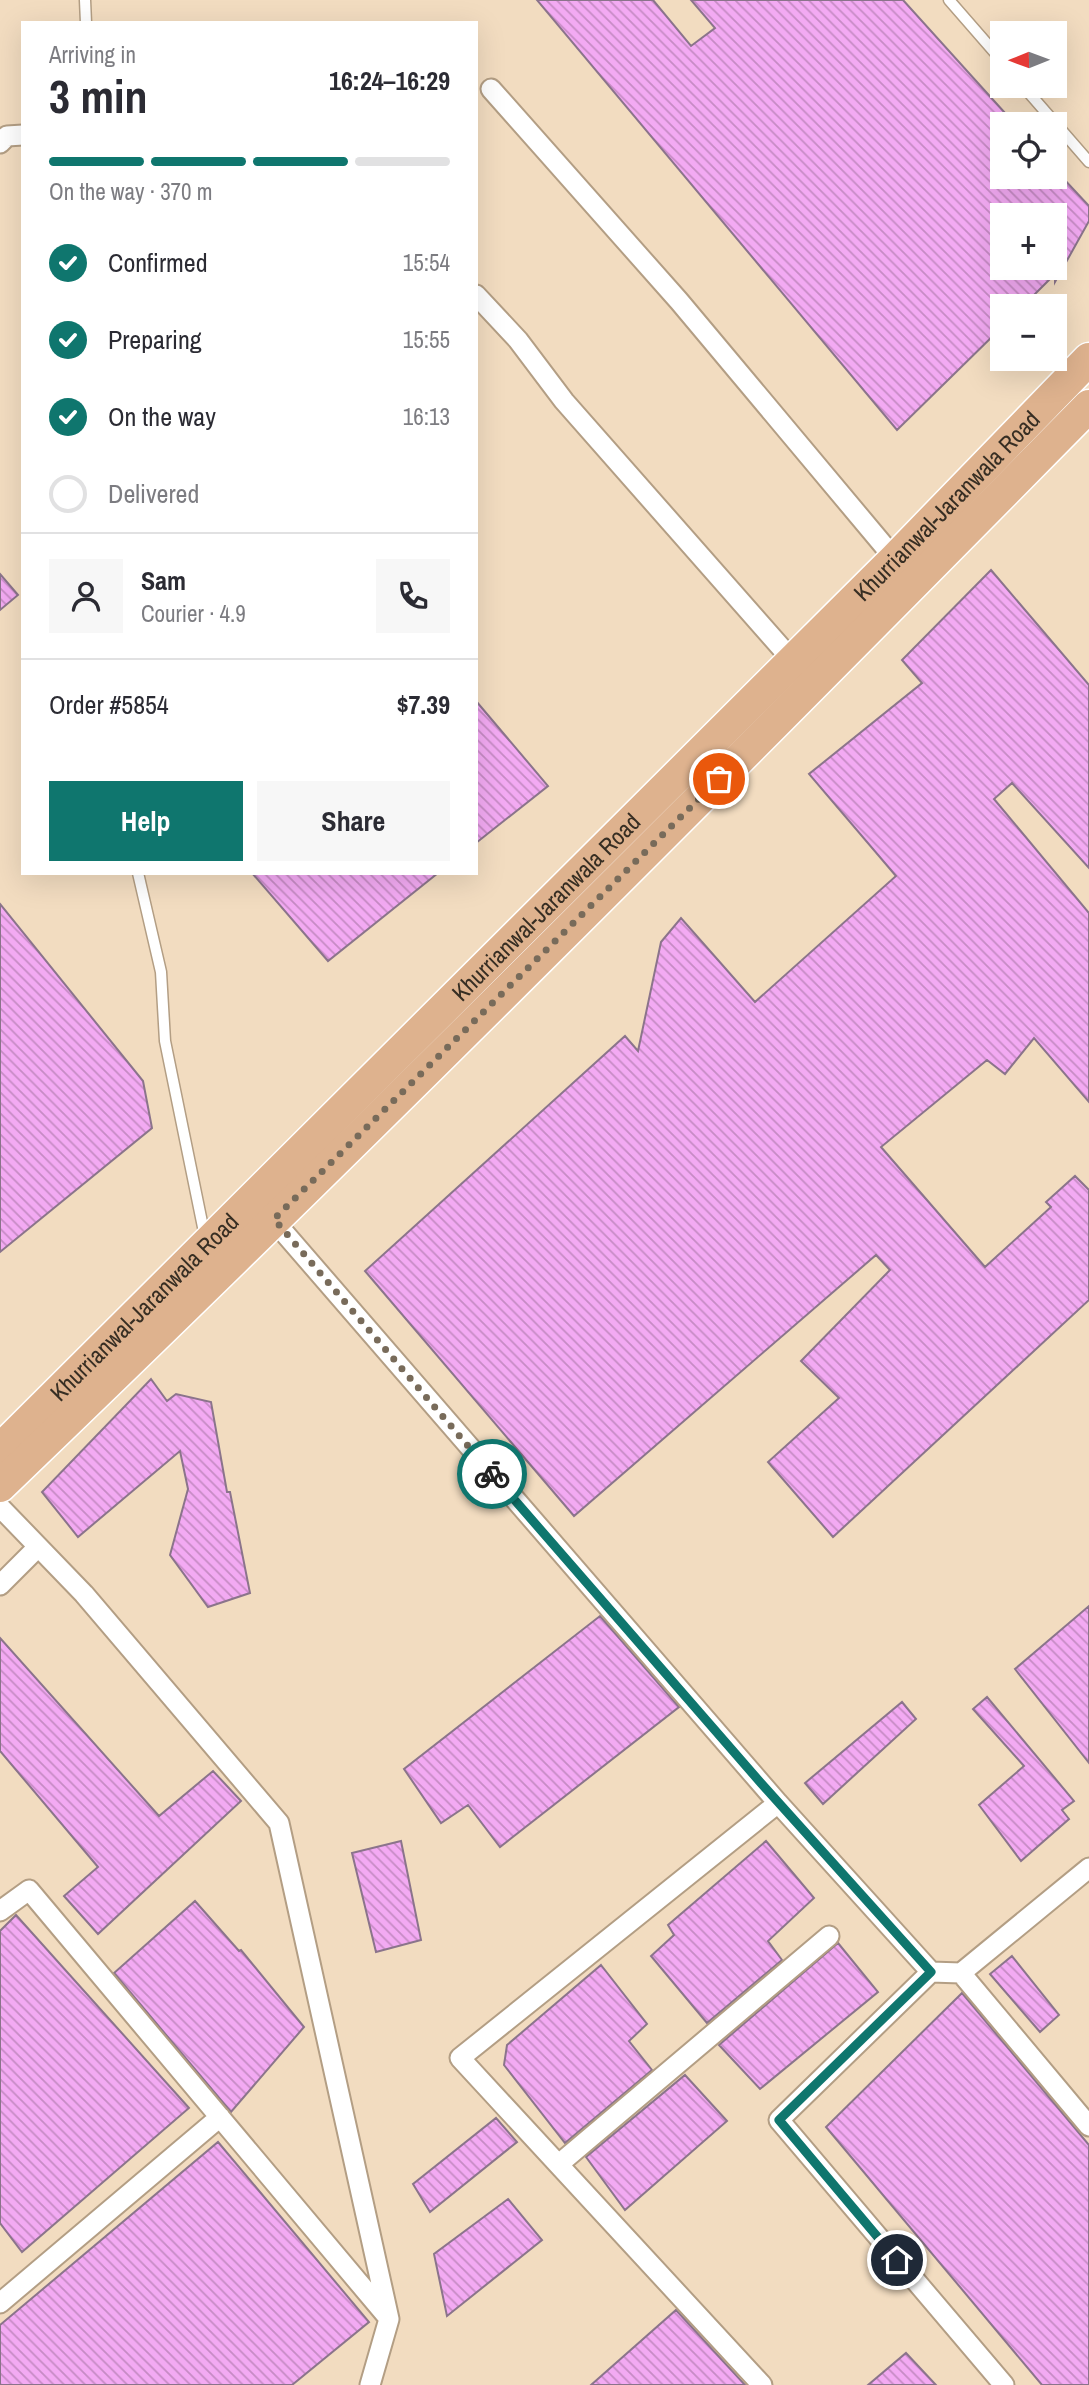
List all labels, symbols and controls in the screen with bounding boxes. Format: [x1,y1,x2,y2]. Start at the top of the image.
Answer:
north arrow [990,21,1068,98]
map controls [990,21,1067,371]
text: Arriving in [49,39,136,70]
text: 16:24–16:29 [329,63,450,98]
text: 3 min [49,65,148,127]
button: locate [990,112,1067,189]
text: On the way · 370 m [49,176,213,207]
button: + [990,203,1067,280]
icon: check [49,244,87,282]
text: Confirmed [108,245,208,280]
text: 15:54 [403,247,450,278]
button: − [990,294,1067,371]
icon: check [49,321,87,359]
text: Preparing [108,322,202,357]
text: 15:55 [403,324,450,355]
icon: check [49,398,87,436]
text: On the way [108,399,216,434]
text: 16:13 [403,401,450,432]
street label: Khurrianwal-Jaranwala Road [846,404,1047,608]
text: Delivered [108,476,199,511]
button: person [49,559,123,633]
button: phone [376,559,450,633]
text: Sam [141,563,186,598]
text: Courier · 4.9 [141,598,246,629]
text: Order #5854 [49,687,169,722]
text: $7.39 [397,687,450,722]
pin [689,749,749,809]
icon: bag [700,760,738,798]
button: Help [49,781,243,861]
button: Share [257,781,450,861]
street label: Khurrianwal-Jaranwala Road [444,806,647,1008]
street label: Khurrianwal-Jaranwala Road [43,1206,245,1408]
courier [457,1439,527,1509]
icon: bike [473,1455,511,1493]
pin [867,2230,927,2290]
icon: home [878,2241,916,2279]

